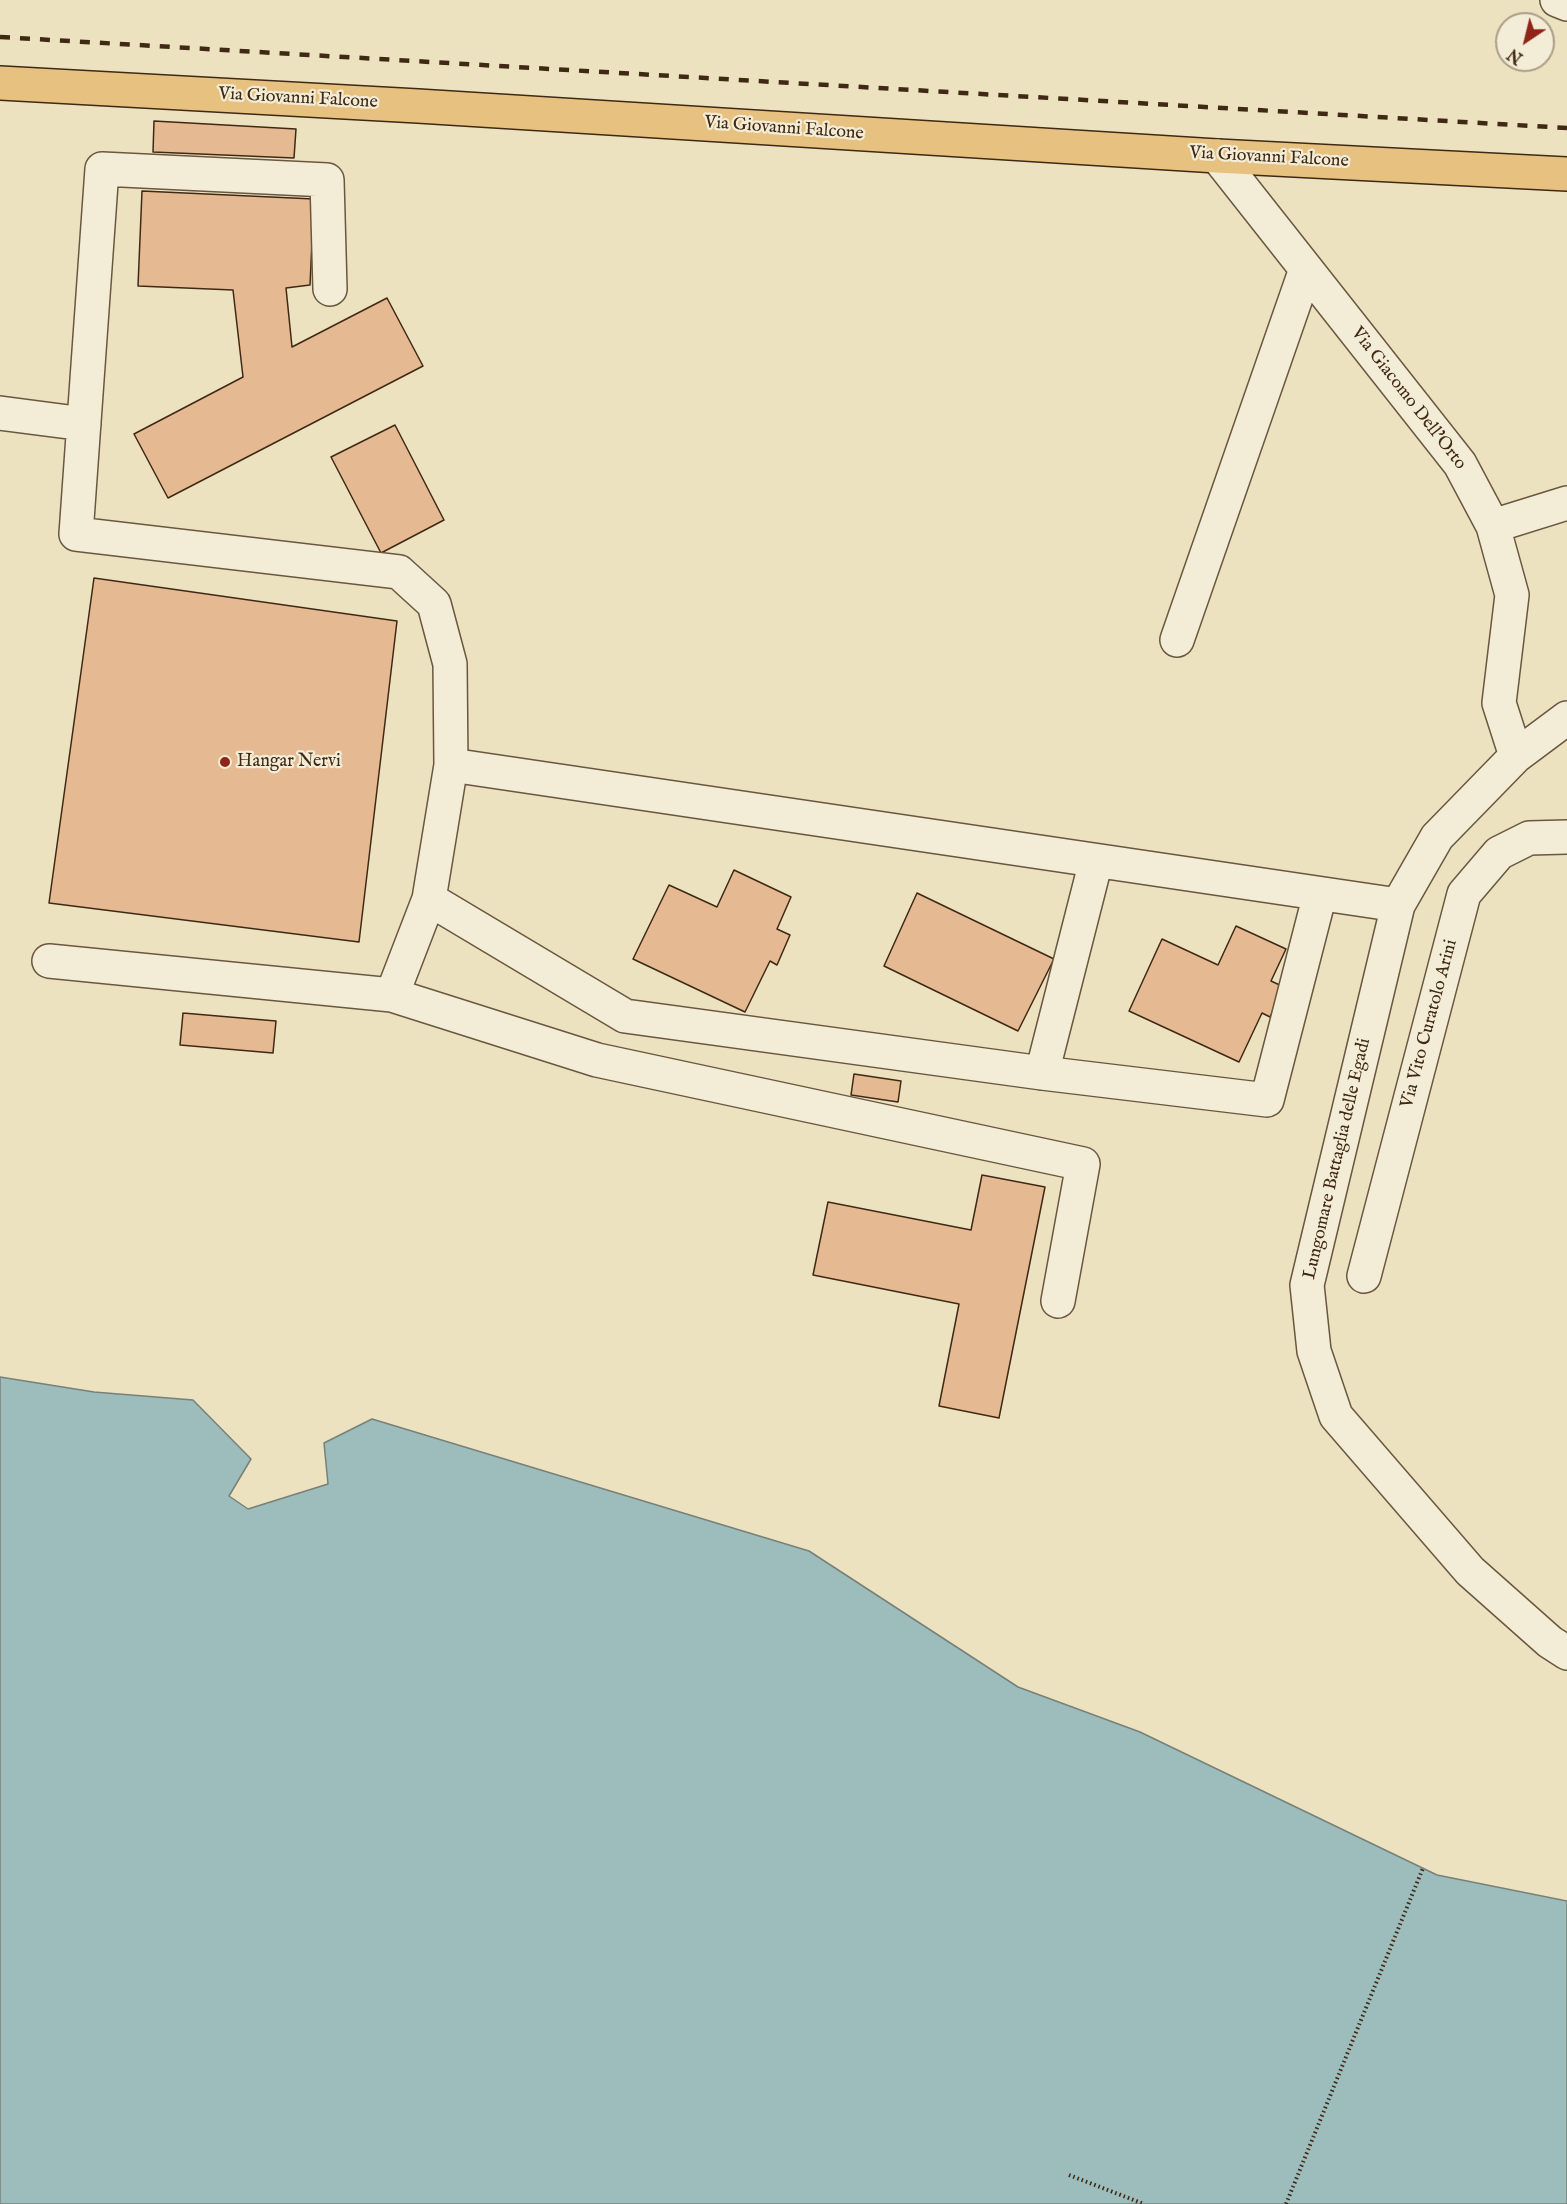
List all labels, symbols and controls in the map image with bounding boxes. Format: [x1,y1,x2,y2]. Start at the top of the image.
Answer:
north arrow [1495,12,1555,72]
text: N [1504,43,1527,67]
street label: Via Giovanni Falcone [218,84,378,114]
street label: Via Giovanni Falcone [704,113,864,145]
street label: Via Giovanni Falcone [1189,143,1349,173]
street label: Via Giacomo Dell'Orto [1346,323,1470,475]
place label: Hangar Nervi [237,751,341,773]
marker: Hangar Nervi [218,755,232,769]
street label: Via Vito Curatolo Arini [1397,937,1463,1111]
street label: Lungomare Battaglia delle Egadi [1300,1036,1376,1282]

